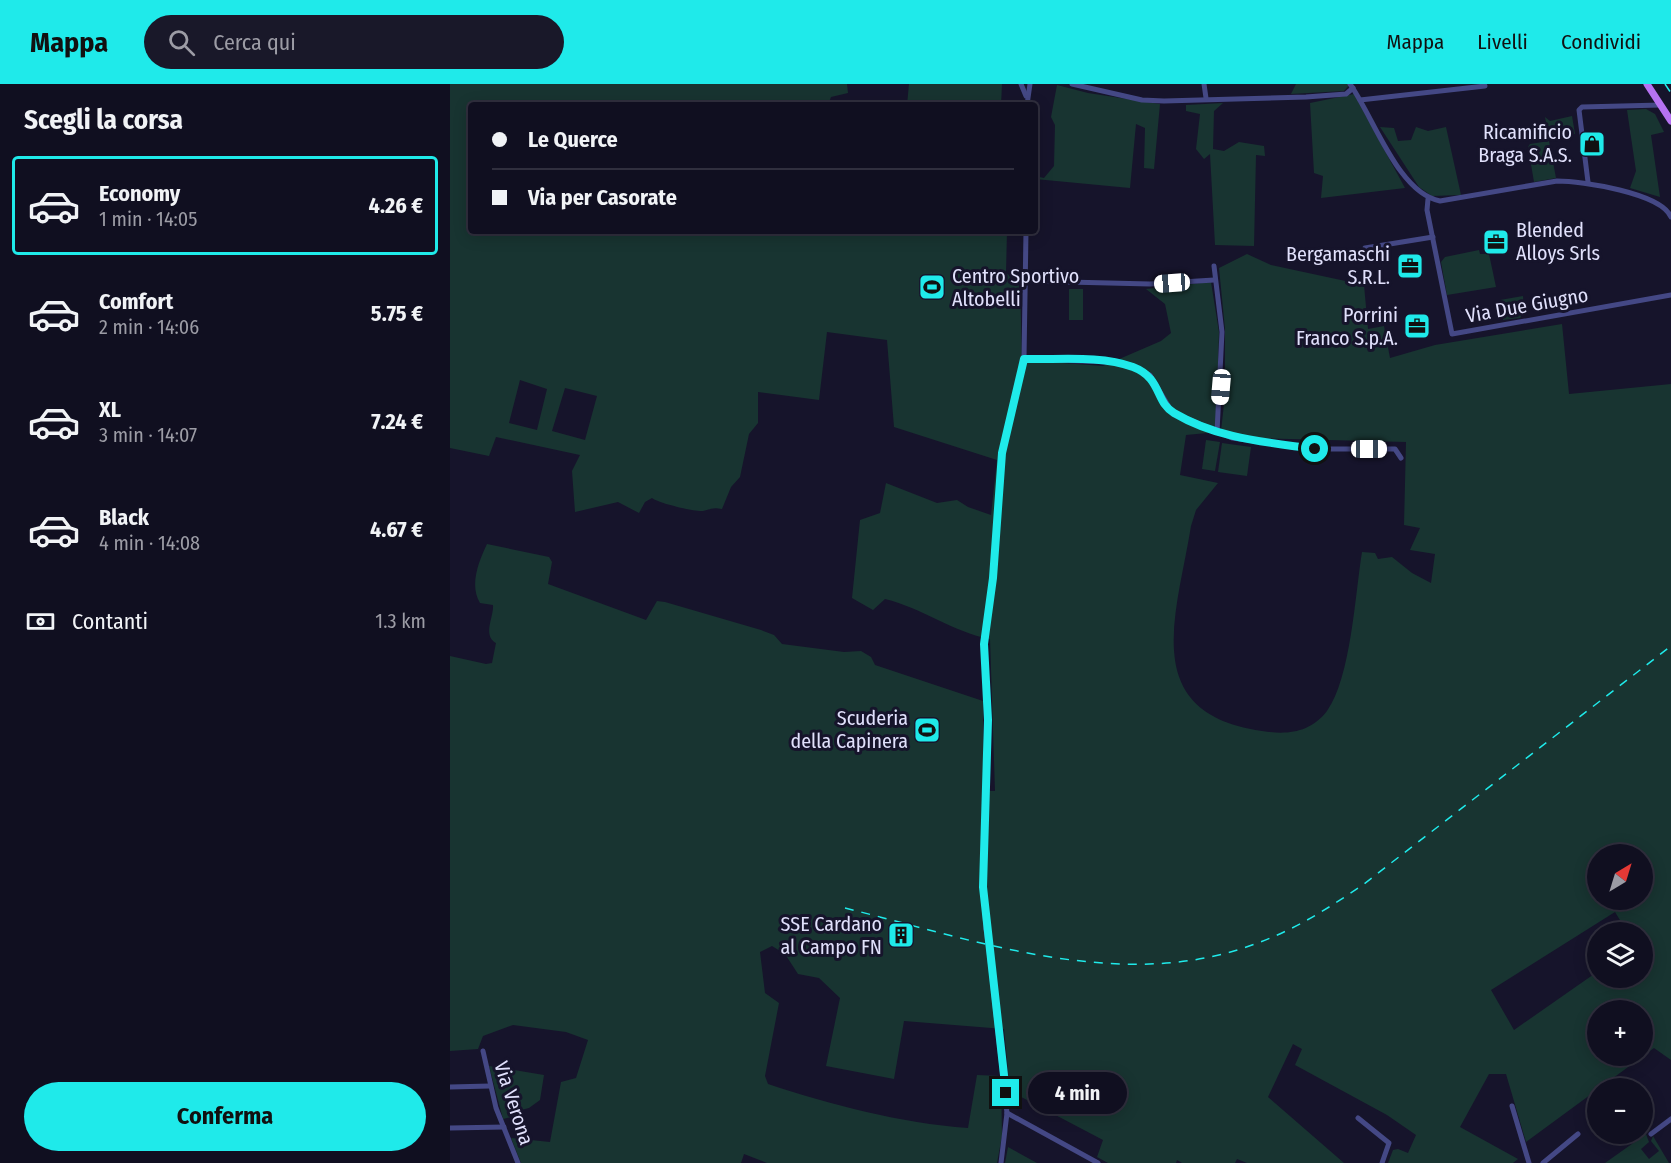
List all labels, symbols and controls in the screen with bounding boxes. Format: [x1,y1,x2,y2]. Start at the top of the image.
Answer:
search box [144,15,564,69]
text: Mappa [30,26,108,59]
icon: search [165,26,198,59]
text: Cerca qui [213,29,296,56]
text: Mappa [1387,29,1444,55]
text: Livelli [1477,29,1528,55]
text: Condividi [1561,29,1641,55]
text: Scegli la corsa [24,104,183,136]
place label: Ricamificio Braga S.A.S. [1478,120,1572,167]
text: Le Querce [528,126,618,153]
shop icon: Ricamificio Braga S.A.S. [1577,129,1607,159]
icon: car [27,179,81,233]
text: Economy [99,180,180,207]
text: Via per Casorate [528,184,677,211]
text: 4.26 € [369,192,423,219]
text: 1 min · 14:05 [99,207,197,231]
place label: Blended Alloys Srls [1516,218,1600,265]
office icon: Blended Alloys Srls [1481,227,1511,257]
place label: Bergamaschi S.R.L. [1286,242,1390,289]
office icon: Bergamaschi S.R.L. [1395,251,1425,281]
place label: Centro Sportivo Altobelli [952,264,1079,311]
sports icon: Centro Sportivo Altobelli [917,272,947,302]
car [1153,273,1191,293]
street label: Via Due Giugno [1464,282,1590,328]
icon: car [27,287,81,341]
text: Comfort [99,288,173,315]
text: 5.75 € [371,300,423,327]
place label: Porrini Franco S.p.A. [1296,303,1398,350]
office icon: Porrini Franco S.p.A. [1402,311,1432,341]
text: 2 min · 14:06 [99,315,199,339]
car [1210,368,1232,406]
icon: car [27,395,81,449]
text: XL [99,396,121,423]
text: 7.24 € [371,408,423,435]
text: 3 min · 14:07 [99,423,197,447]
route start [1301,435,1328,462]
car [1351,440,1387,458]
icon: car [27,503,81,557]
text: Black [99,504,149,531]
text: 4.67 € [370,516,423,543]
text: 4 min · 14:08 [99,531,200,555]
icon: cash [24,605,57,638]
text: Contanti [72,608,148,635]
text: 1.3 km [375,609,426,633]
place label: Scuderia della Capinera [790,706,908,753]
sports icon: Scuderia della Capinera [912,715,942,745]
north arrow [1587,844,1653,910]
map controls [1587,844,1653,1144]
place label: SSE Cardano al Campo FN [781,912,882,959]
building icon: SSE Cardano al Campo FN [886,920,916,950]
button: layers [1587,922,1653,988]
button: + [1587,1000,1653,1066]
street label: Via Verona [489,1058,539,1148]
callout: 4 min [1027,1072,1126,1114]
button: − [1587,1078,1653,1144]
route end [992,1079,1019,1106]
text: 4 min [1055,1081,1100,1105]
button: Conferma [24,1082,426,1151]

